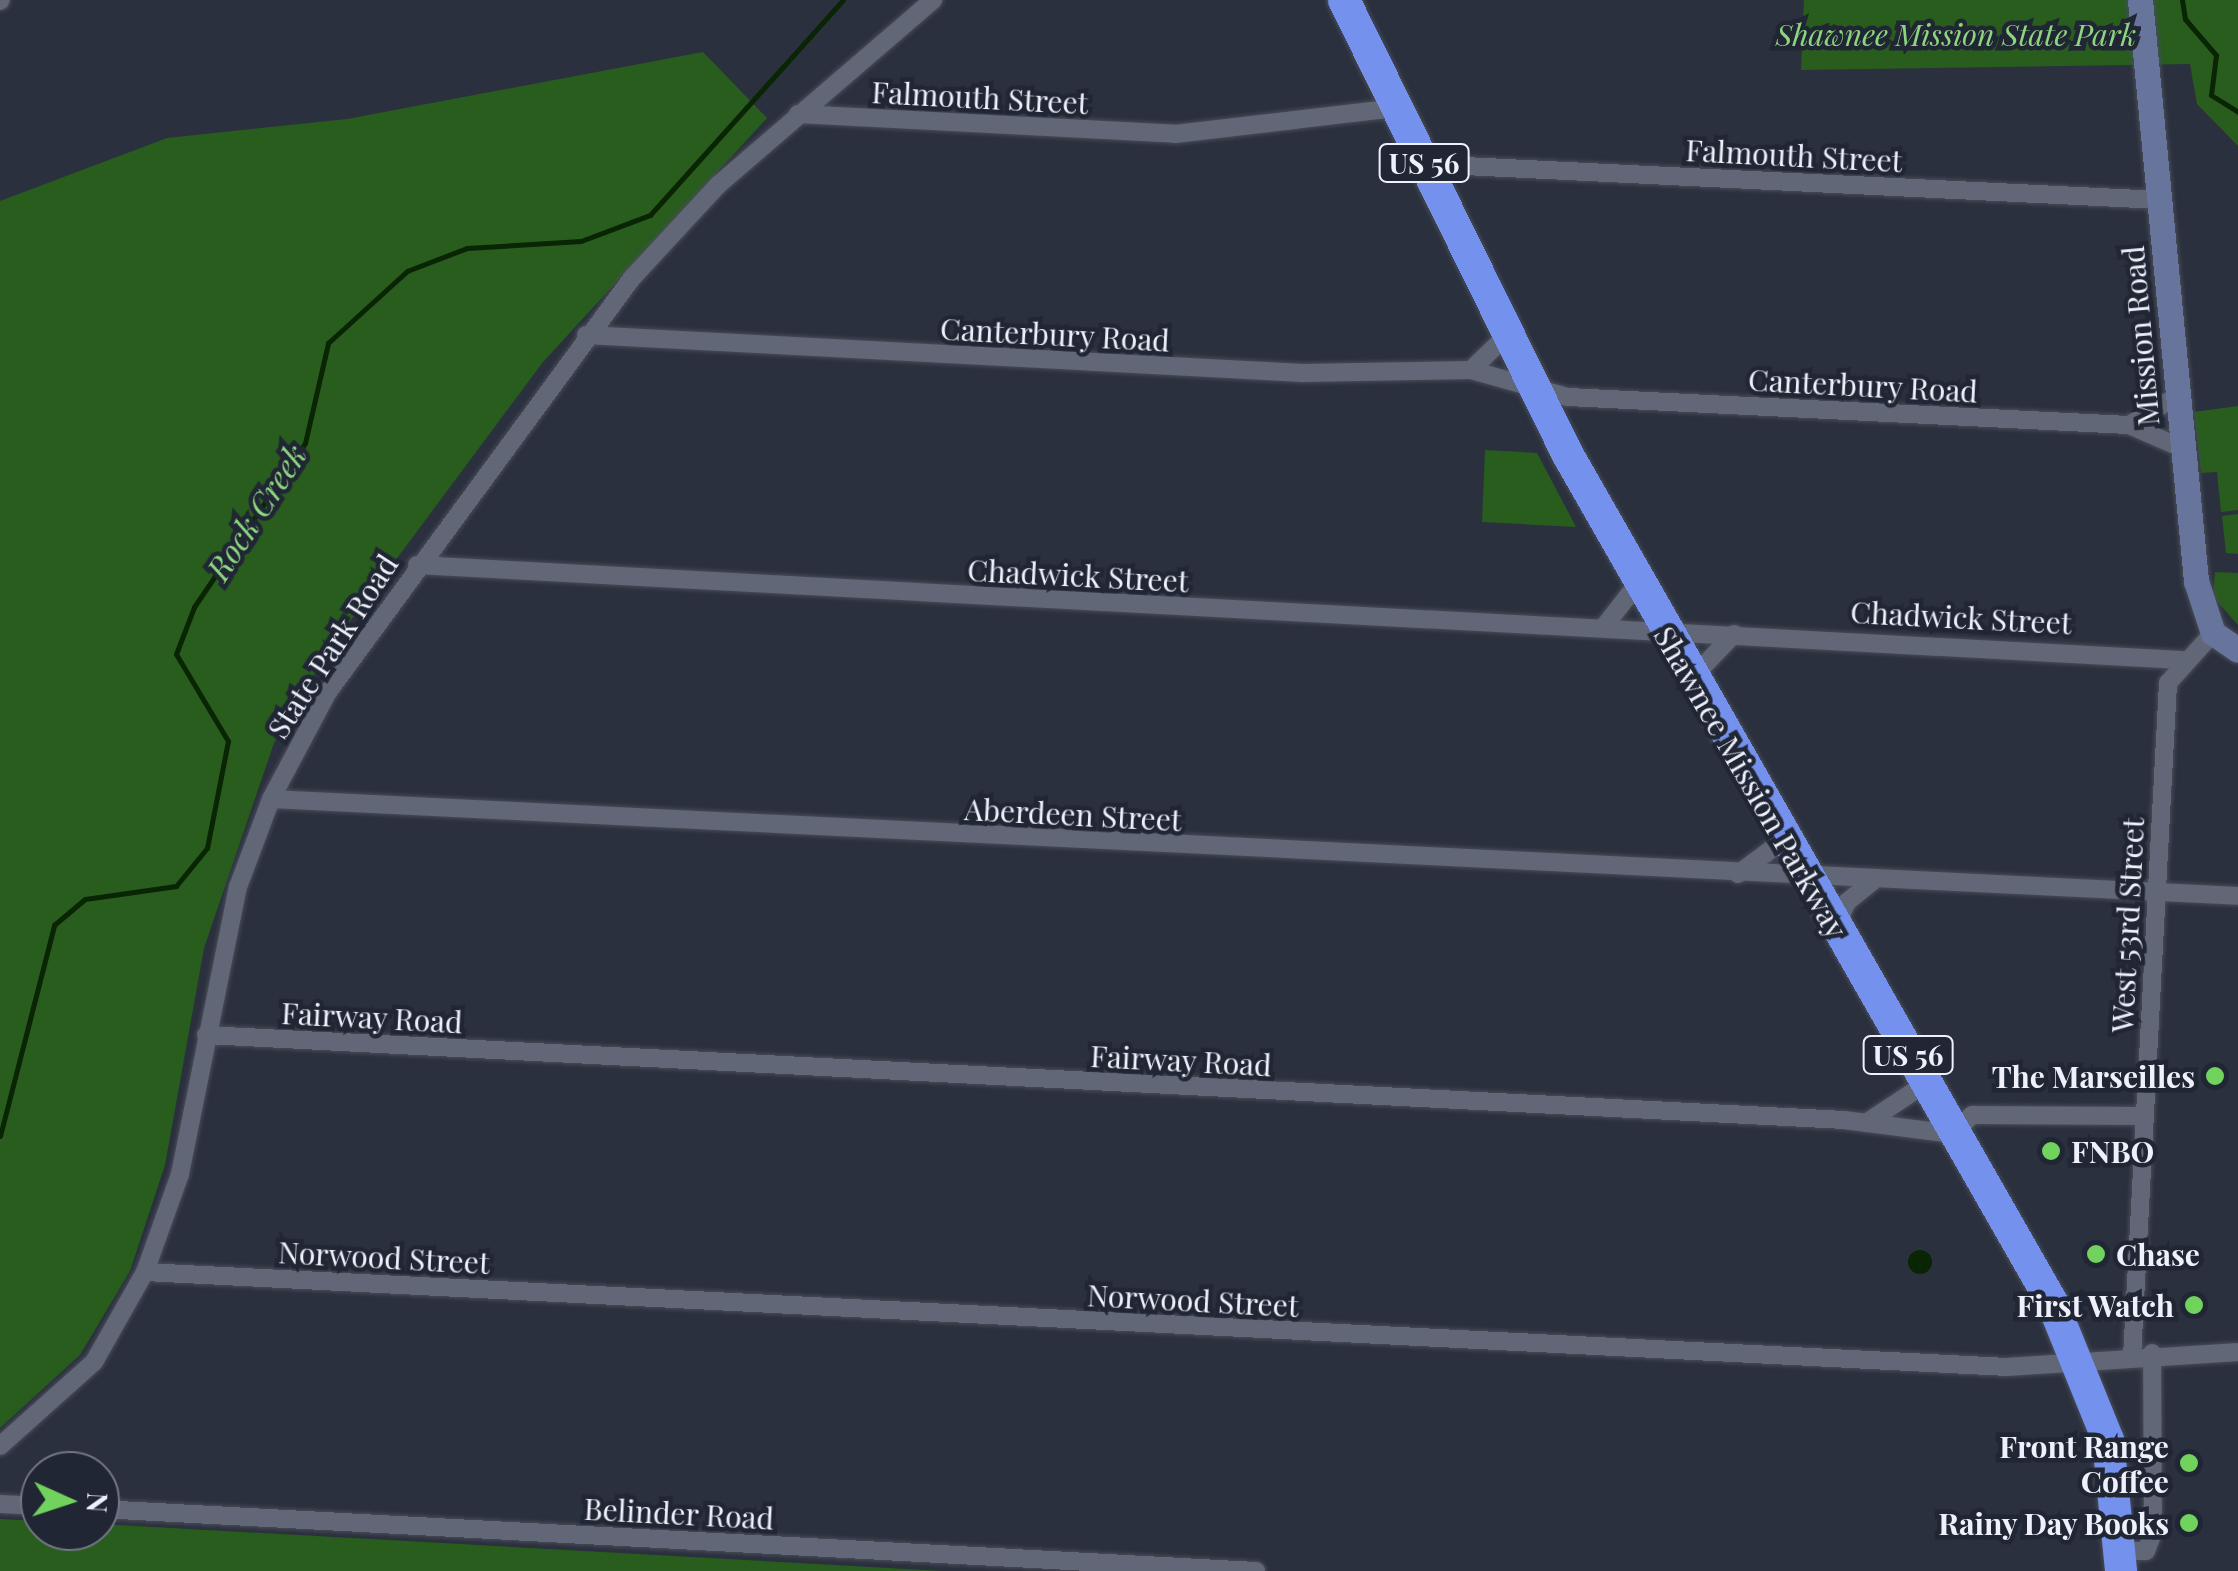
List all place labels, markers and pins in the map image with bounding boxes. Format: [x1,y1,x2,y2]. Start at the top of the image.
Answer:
place label: The Marseilles [1992,1058,2195,1094]
marker: The Marseilles [2204,1065,2226,1087]
place label: FNBO [2071,1133,2154,1169]
marker: FNBO [2040,1140,2062,1162]
place label: Chase [2116,1236,2200,1272]
marker: Chase [2085,1243,2107,1265]
place label: First Watch [2015,1287,2174,1323]
marker: First Watch [2183,1294,2205,1316]
place label: Front Range Coffee [1999,1428,2169,1498]
marker: Front Range Coffee [2178,1452,2200,1474]
place label: Rainy Day Books [1937,1505,2169,1541]
marker: Rainy Day Books [2178,1512,2200,1534]

